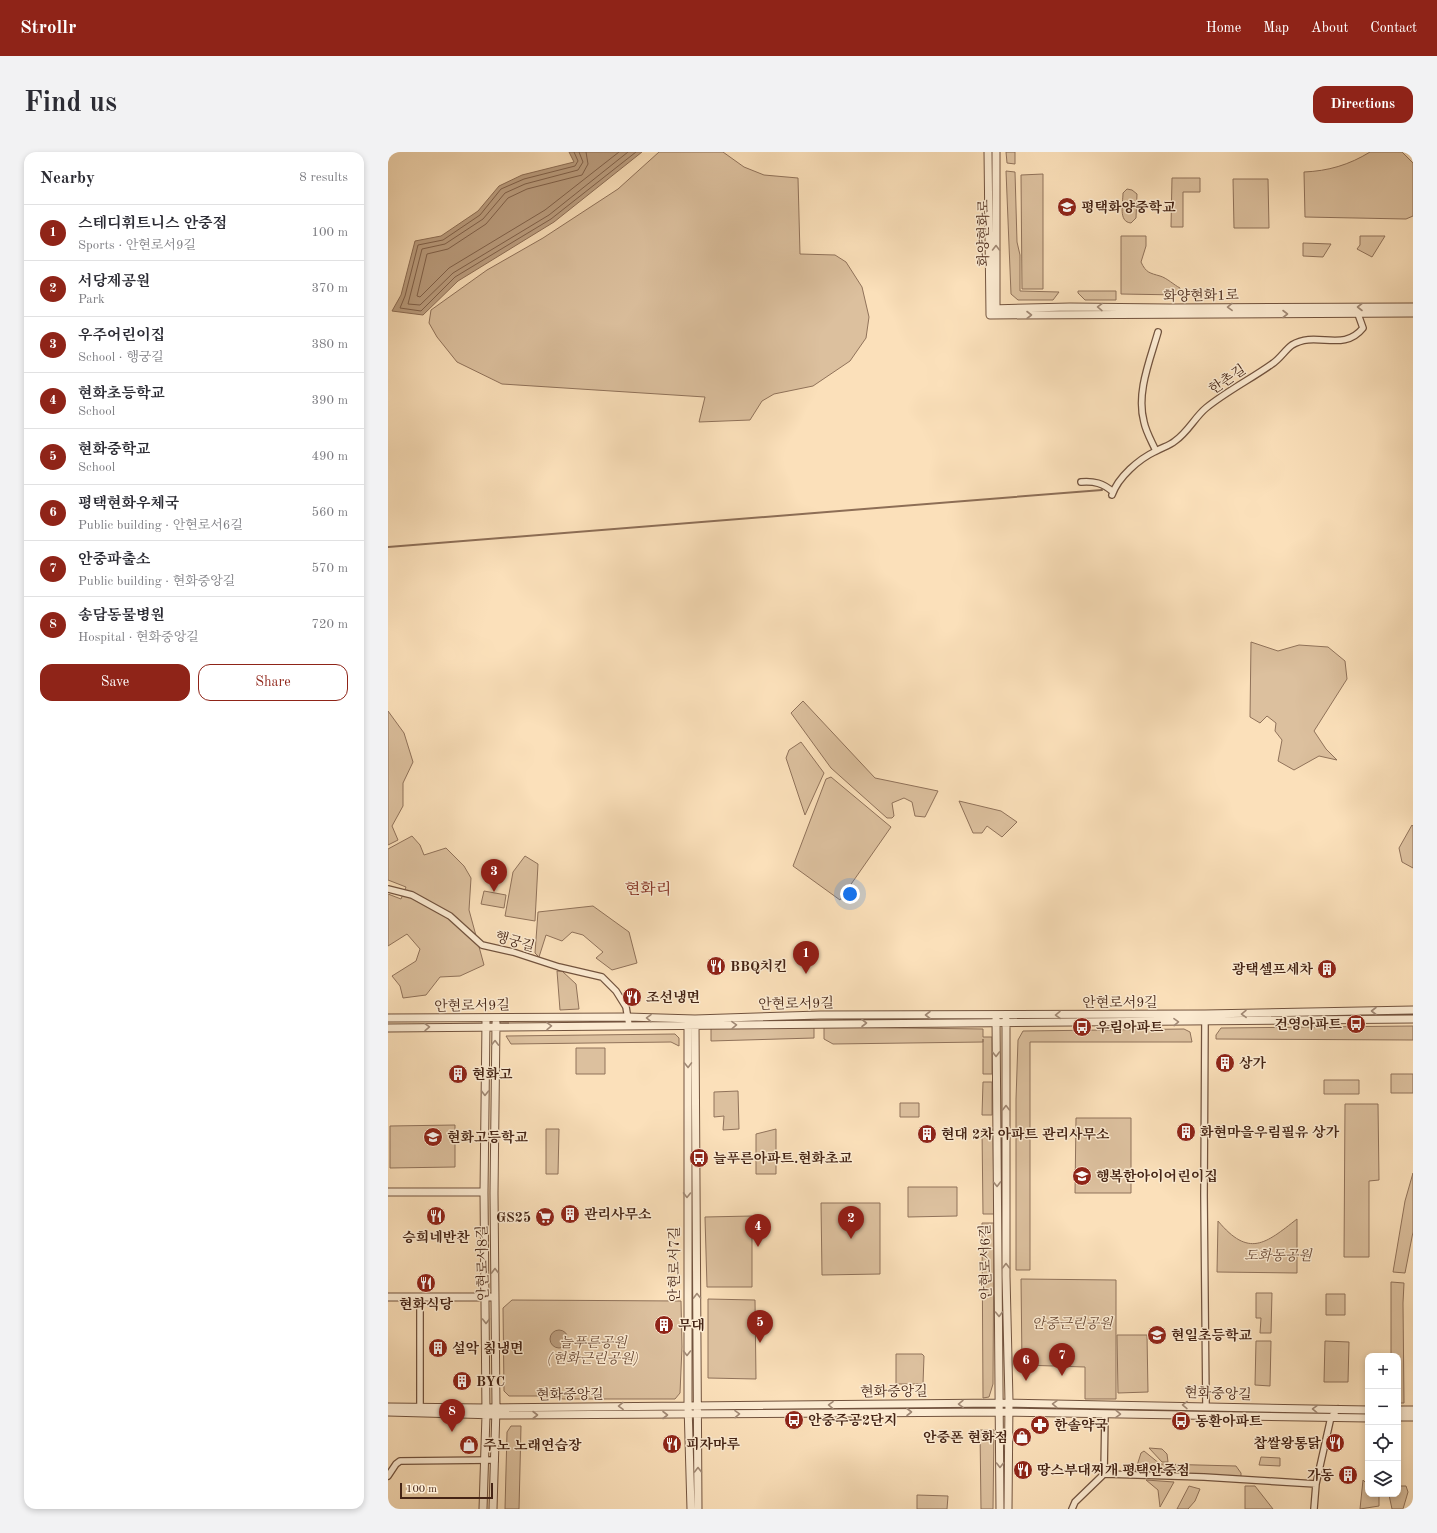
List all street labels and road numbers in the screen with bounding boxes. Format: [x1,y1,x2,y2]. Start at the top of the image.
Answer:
street label: 화양현화로 [976,199,991,267]
street label: 화양현화1로 [1163,287,1239,304]
street label: 한촌길 [1206,362,1248,397]
street label: 행궁길 [493,929,536,954]
street label: 안현로서9길 [758,995,834,1012]
street label: 안현로서9길 [1082,995,1158,1010]
street label: 안현로서9길 [434,997,510,1014]
street label: 안현로서6길 [977,1224,994,1300]
street label: 안현로서8길 [474,1225,491,1301]
street label: 안현로서7길 [667,1226,682,1302]
street label: 현화중앙길 [860,1383,928,1400]
street label: 현화중앙길 [1184,1385,1252,1402]
street label: 현화중앙길 [536,1386,604,1403]

